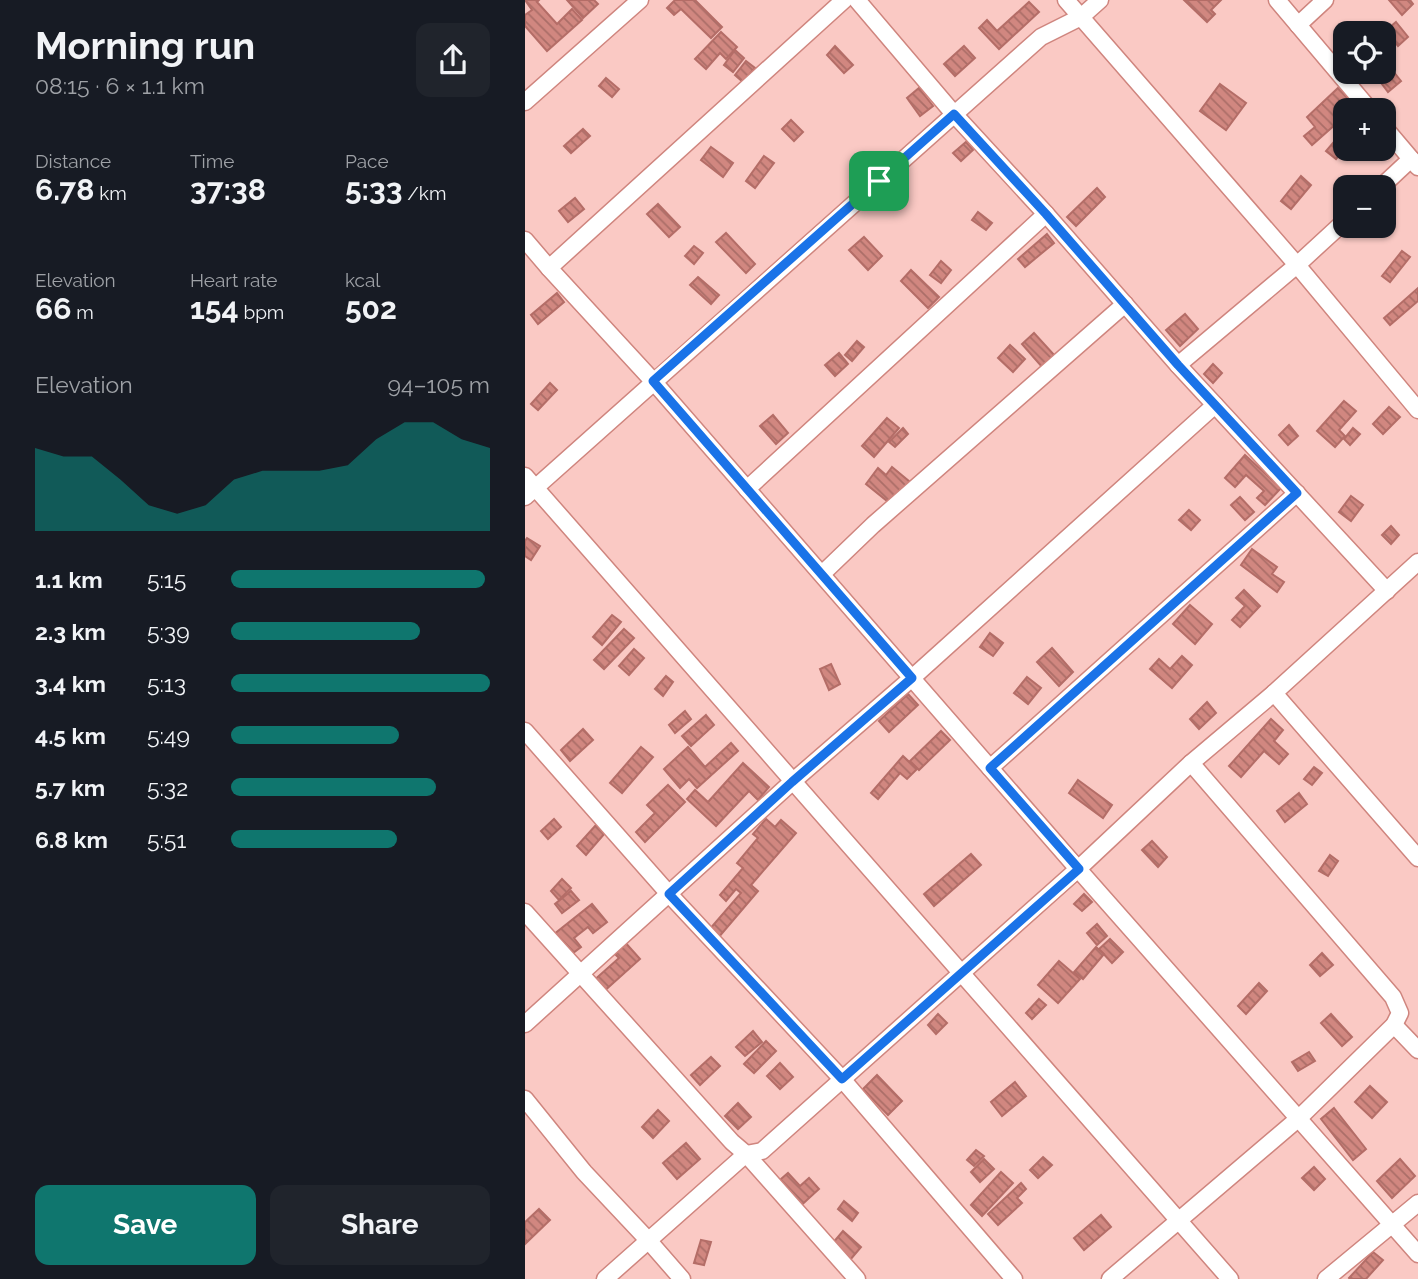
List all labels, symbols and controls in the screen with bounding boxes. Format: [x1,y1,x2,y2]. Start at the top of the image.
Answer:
map controls [1333,21,1396,238]
button: locate [1333,21,1396,84]
text: Morning run [35,23,255,68]
button: share [416,23,490,97]
text: 08:15 · 6 × 1.1 km [35,72,205,99]
button: + [1333,98,1396,161]
text: Distance [35,150,111,172]
text: Time [190,150,234,172]
text: Pace [345,150,389,172]
pin [849,151,909,211]
icon: arrive [860,162,898,200]
text: 6.78 [35,172,94,207]
text: 37:38 [190,172,266,207]
text: 5:33 [345,172,403,207]
button: − [1333,175,1396,238]
text: km [94,182,127,204]
text: /km [403,182,446,204]
text: Elevation [35,269,116,291]
text: Heart rate [190,269,278,291]
text: kcal [345,269,381,291]
text: 66 [35,291,71,326]
text: 154 [190,291,239,326]
text: 502 [345,291,397,326]
text: m [71,301,94,323]
text: bpm [239,301,284,323]
text: Elevation [35,371,133,398]
text: 94–105 m [388,371,490,398]
text: 1.1 km [35,566,103,593]
text: 5:15 [147,566,186,593]
text: 2.3 km [35,618,106,645]
text: 5:39 [147,618,190,645]
text: 3.4 km [35,670,106,697]
text: 5:13 [147,670,186,697]
text: 4.5 km [35,722,106,749]
text: 5:49 [147,722,190,749]
text: 5.7 km [35,774,105,801]
text: 5:32 [147,774,188,801]
text: 6.8 km [35,826,108,853]
text: 5:51 [147,826,186,853]
button: Save [35,1185,256,1265]
button: Share [270,1185,490,1265]

